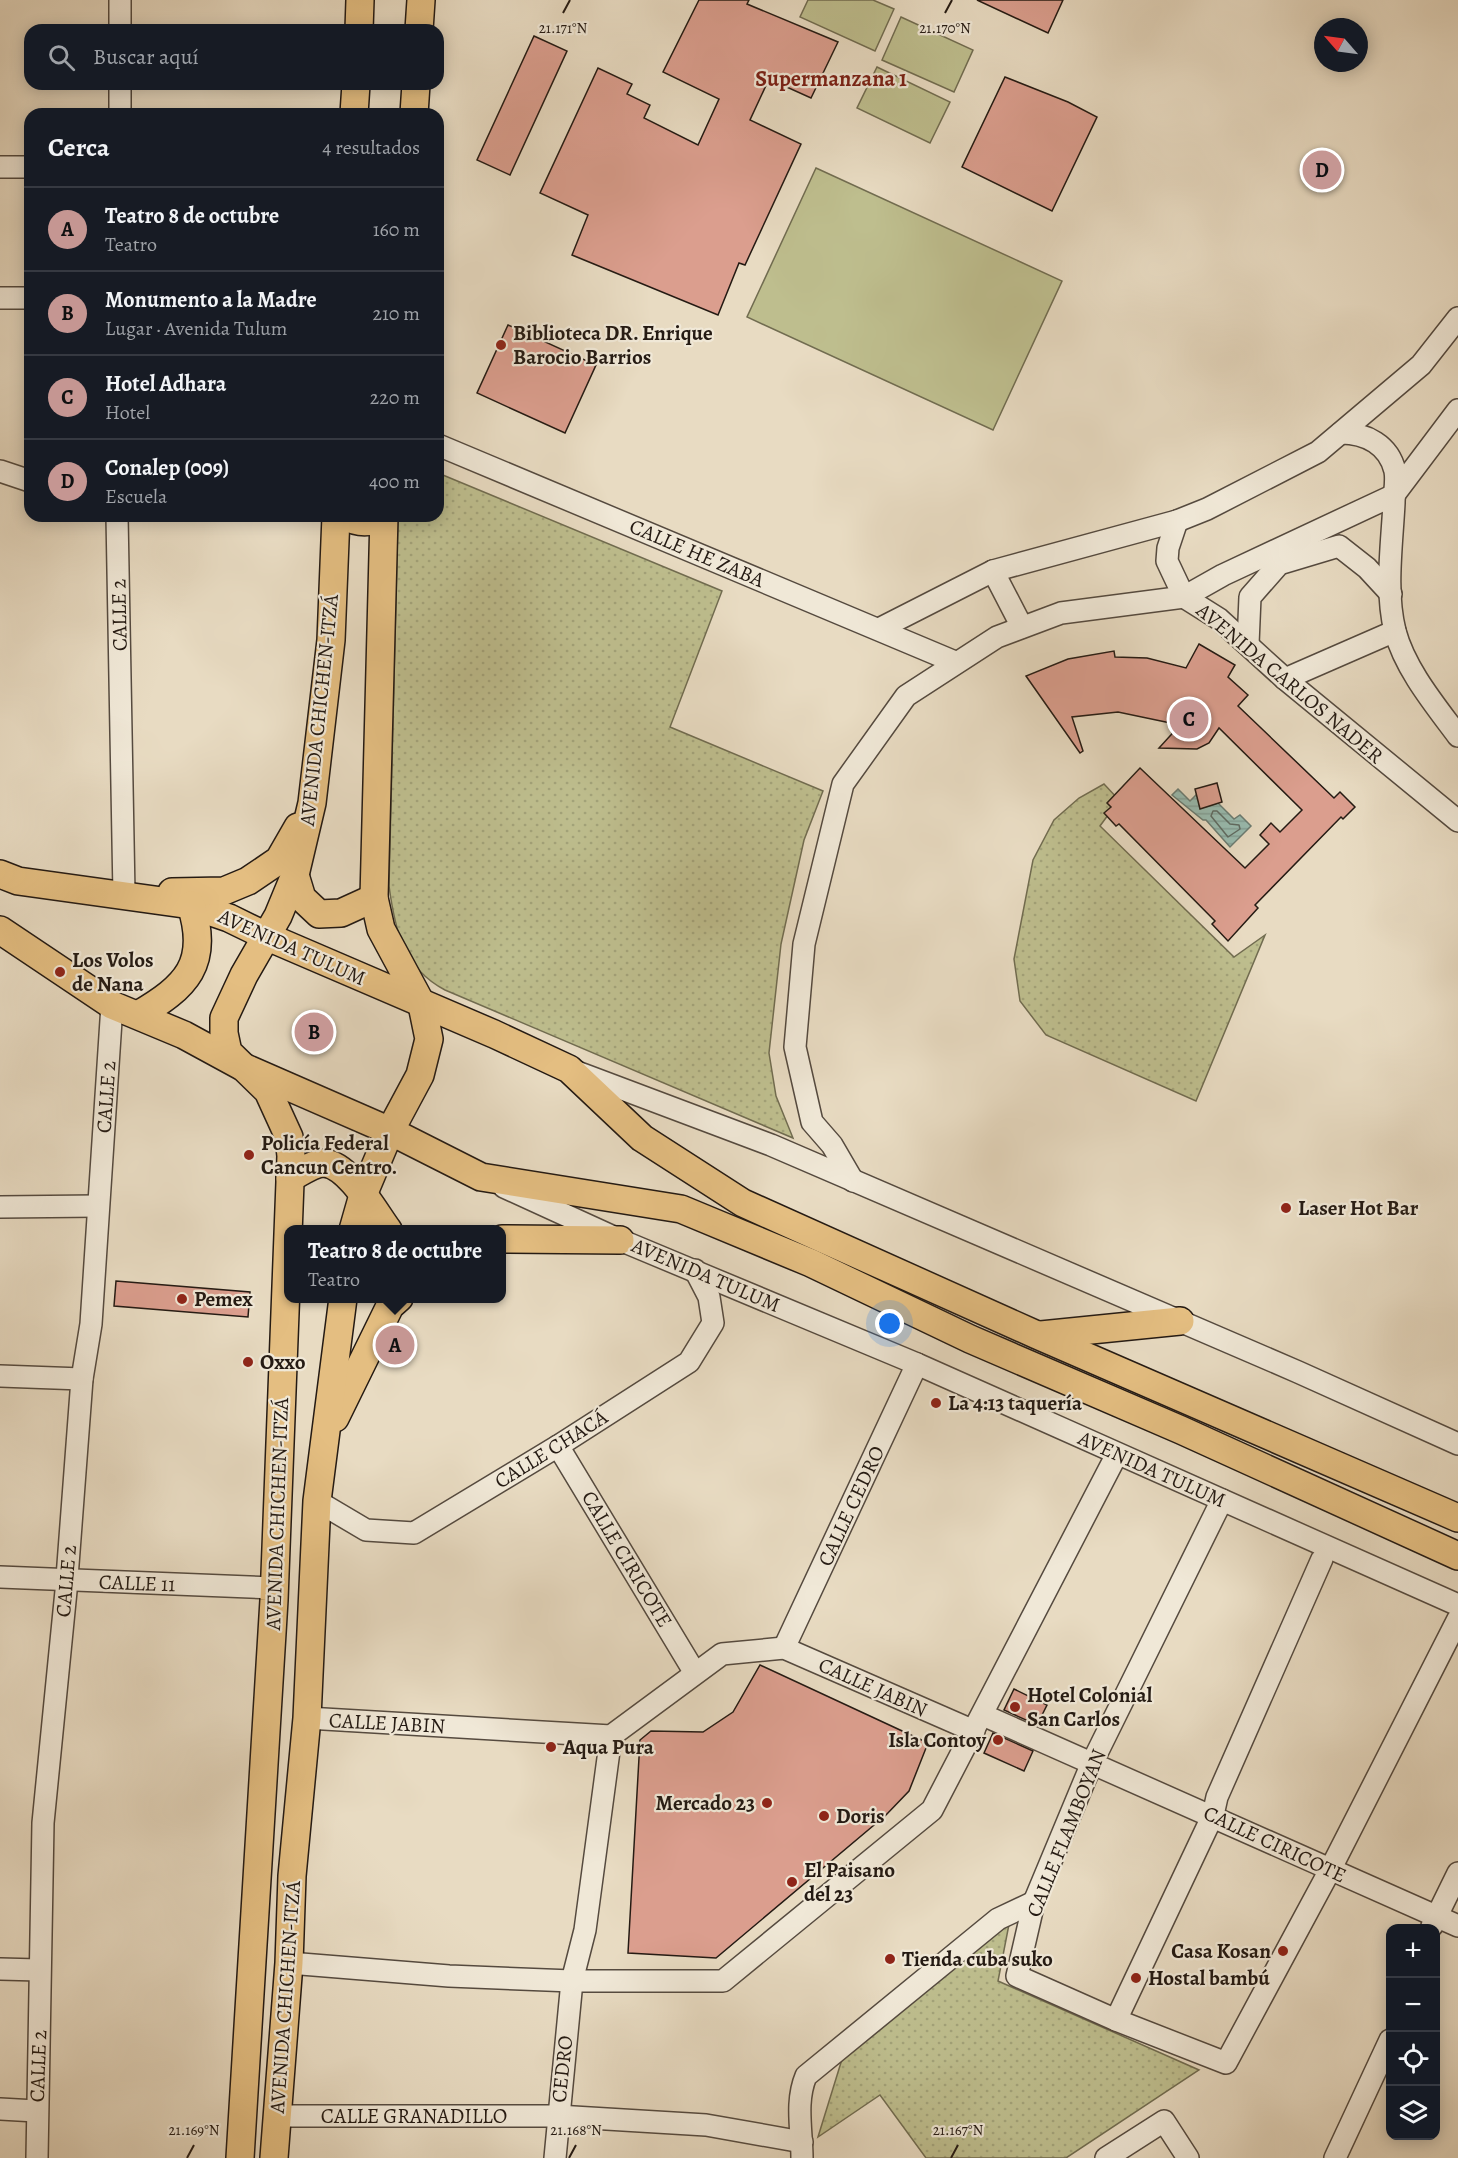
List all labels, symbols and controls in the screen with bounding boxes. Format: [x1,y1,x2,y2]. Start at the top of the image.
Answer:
text: 21.171°N [539,18,588,38]
text: 21.170°N [919,18,971,38]
north arrow [1314,18,1368,72]
search box [24,24,444,90]
icon: search [45,41,78,74]
text: Buscar aquí [93,42,199,72]
district label: Supermanzana 1 [755,64,907,94]
text: Cerca [48,130,110,165]
text: 4 resultados [322,134,420,161]
pin: D [1302,148,1342,192]
text: Teatro 8 de octubre [105,201,279,231]
text: A [61,216,74,243]
text: 160 m [373,216,420,243]
text: Teatro [105,231,157,258]
text: Monumento a la Madre [105,285,317,315]
text: B [61,300,74,327]
text: 210 m [372,300,420,327]
text: Lugar · Avenida Tulum [105,315,288,342]
place label: Biblioteca DR. Enrique Barocio Barrios [513,319,713,371]
marker: Biblioteca DR. Enrique Barocio Barrios [494,338,508,352]
text: Hotel Adhara [105,369,226,399]
text: C [61,384,74,411]
text: 220 m [370,384,420,411]
text: Hotel [105,399,150,426]
text: Conalep (009) [105,453,229,483]
text: D [61,468,74,495]
text: 400 m [369,468,420,495]
text: Escuela [105,483,167,510]
street label: CALLE HE ZABA [625,512,769,594]
street label: CALLE 2 [104,579,134,651]
street label: AVENIDA CHICHEN-ITZÁ [293,592,345,828]
street label: AVENIDA CARLOS NADER [1190,596,1390,770]
pin: C [1170,696,1208,742]
street label: AVENIDA TULUM [213,902,370,992]
place label: Los Volos de Nana [72,946,154,998]
marker: Los Volos de Nana [53,965,67,979]
pin: B [294,1010,334,1054]
street label: CALLE 2 [90,1060,122,1134]
place label: Policía Federal Cancun Centro. [261,1129,397,1181]
marker: Policía Federal Cancun Centro. [242,1148,256,1162]
place label: Laser Hot Bar [1298,1194,1419,1222]
marker: Laser Hot Bar [1279,1201,1293,1215]
popup [284,1225,506,1303]
street label: AVENIDA TULUM [627,1231,785,1319]
text: Teatro 8 de octubre [308,1236,482,1266]
text: Teatro [308,1266,360,1293]
place label: Pemex [194,1285,253,1313]
marker: Pemex [175,1292,189,1306]
your location [875,1309,904,1338]
pin: A [376,1322,414,1368]
place label: Oxxo [260,1348,306,1376]
marker: Oxxo [241,1355,255,1369]
place label: La 4:13 taquería [948,1389,1083,1417]
street label: AVENIDA CHICHEN-ITZÁ [259,1396,295,1632]
marker: La 4:13 taquería [929,1396,943,1410]
street label: CALLE CHACÁ [489,1403,614,1495]
street label: AVENIDA TULUM [1073,1424,1230,1514]
street label: CALLE CEDRO [811,1441,891,1571]
street label: CALLE CIRICOTE [575,1486,679,1632]
street label: CALLE 2 [49,1544,83,1618]
street label: CALLE 11 [98,1568,176,1598]
street label: CALLE JABIN [814,1651,932,1723]
place label: Hotel Colonial San Carlos [1027,1681,1153,1733]
marker: Hotel Colonial San Carlos [1008,1700,1022,1714]
street label: CALLE JABIN [328,1706,446,1740]
place label: Isla Contoy [888,1726,987,1754]
place label: Aqua Pura [562,1733,655,1761]
marker: Isla Contoy [991,1733,1005,1747]
marker: Aqua Pura [544,1740,558,1754]
street label: CALLE FLAMBOYAN [1020,1745,1112,1921]
place label: Mercado 23 [656,1789,755,1817]
marker: Mercado 23 [760,1796,774,1810]
street label: CALLE CIRICOTE [1199,1799,1351,1889]
place label: Doris [836,1802,885,1830]
marker: Doris [817,1809,831,1823]
place label: El Paisano del 23 [804,1856,895,1908]
marker: El Paisano del 23 [785,1875,799,1889]
street label: AVENIDA CHICHEN-ITZÁ [263,1879,307,2115]
map controls [1386,1924,1440,2140]
button: + [1386,1924,1440,1978]
place label: Casa Kosan [1171,1937,1271,1965]
marker: Casa Kosan [1276,1944,1290,1958]
place label: Tienda cuba suko [902,1945,1053,1973]
marker: Tienda cuba suko [883,1952,897,1966]
place label: Hostal bambú [1148,1964,1270,1992]
marker: Hostal bambú [1129,1971,1143,1985]
button: − [1386,1978,1440,2032]
street label: CALLE 2 [23,2029,53,2103]
button: locate [1386,2032,1440,2086]
street label: CEDRO [545,2034,579,2104]
button: layers [1386,2086,1440,2140]
street label: CALLE GRANADILLO [321,2102,507,2130]
text: 21.169°N [168,2120,220,2140]
text: 21.168°N [550,2120,602,2140]
text: 21.167°N [933,2120,983,2140]

